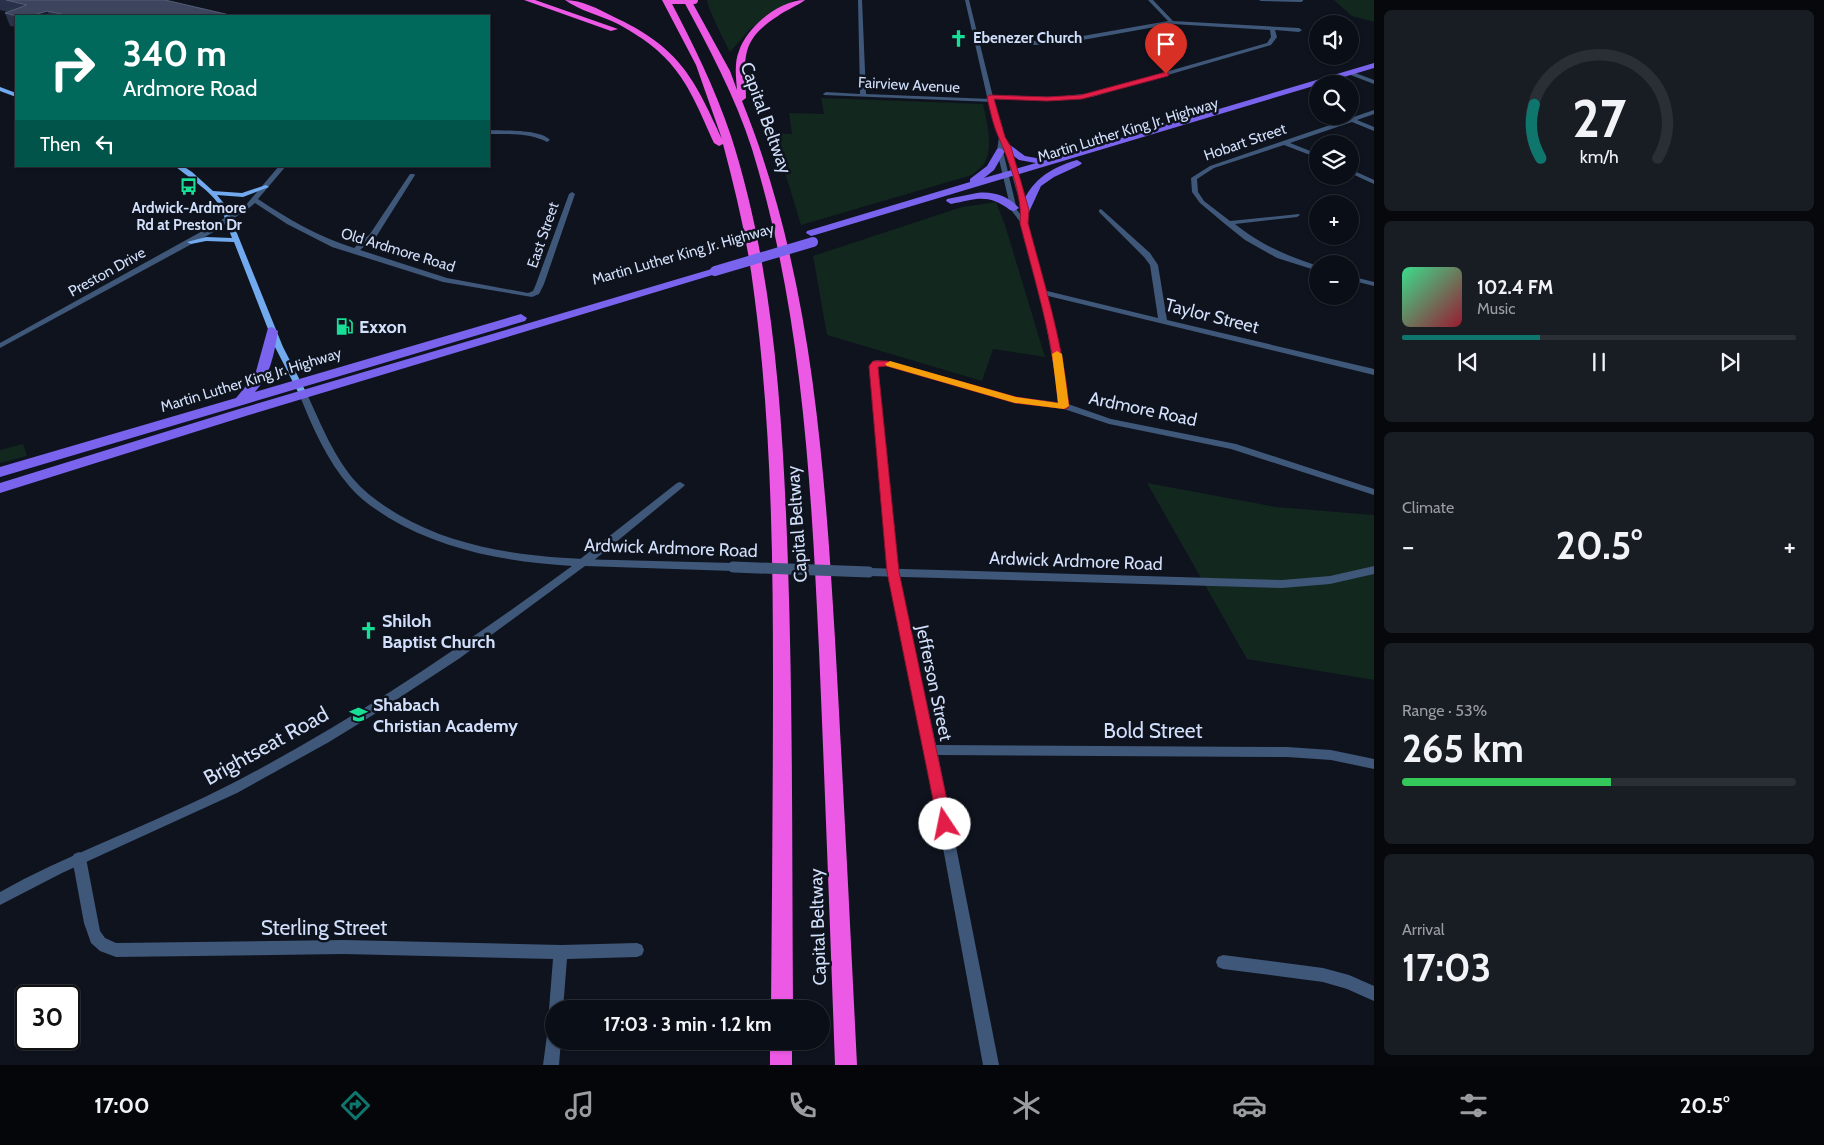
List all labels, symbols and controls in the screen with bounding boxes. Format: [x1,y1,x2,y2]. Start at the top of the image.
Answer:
map controls [1309,15,1359,305]
button: sound [1309,15,1359,65]
pin [1145,23,1187,74]
church icon: Ebenezer Church [949,28,969,48]
place label: Ebenezer Church [973,29,1082,47]
icon: arrive [1152,30,1180,58]
text: 340 m [123,32,227,75]
icon: right [40,35,105,100]
street label: Capital Beltway [736,59,796,177]
street label: Fairview Avenue [858,73,961,97]
text: Ardmore Road [123,75,257,102]
button: search [1309,75,1359,125]
text: 27 [1572,87,1626,150]
street label: Martin Luther King Jr. Highway [1035,94,1221,166]
street label: Hobart Street [1201,120,1289,164]
icon: left [91,130,119,158]
text: Then [40,133,81,156]
button: layers [1309,135,1359,185]
text: km/h [1579,146,1619,167]
bus stop icon: Ardwick-Ardmore Rd at Preston Dr [179,177,199,197]
button: + [1309,195,1359,245]
place label: Ardwick-Ardmore Rd at Preston Dr [132,199,246,234]
street label: East Street [523,200,563,270]
street label: Martin Luther King Jr. Highway [590,219,776,289]
street label: Old Ardmore Road [339,224,457,276]
street label: Preston Drive [65,243,149,301]
button: − [1309,255,1359,305]
text: 102.4 FM [1477,276,1553,299]
street label: Taylor Street [1163,294,1261,338]
text: Music [1477,299,1515,318]
place label: Exxon [359,316,407,338]
fuel station icon: Exxon [335,317,355,337]
street label: Martin Luther King Jr. Highway [158,344,344,416]
icon: previous [1454,348,1482,376]
icon: pause [1585,348,1613,376]
icon: next [1716,348,1744,376]
street label: Ardmore Road [1087,387,1199,431]
street label: Capital Beltway [782,465,812,583]
text: Climate [1402,498,1454,517]
text: 20.5° [1556,522,1642,569]
text: − [1402,529,1414,563]
text: + [1784,529,1796,563]
street label: Ardwick Ardmore Road [584,534,758,562]
street label: Ardwick Ardmore Road [989,547,1163,575]
place label: Shiloh Baptist Church [382,610,495,653]
church icon: Shiloh Baptist Church [358,621,378,641]
street label: Jefferson Street [911,622,957,743]
place label: Shabach Christian Academy [373,694,518,737]
street label: Brightseat Road [199,701,333,790]
text: Range · 53% [1402,701,1487,720]
school or university icon: Shabach Christian Academy [349,705,369,725]
street label: Bold Street [1103,718,1203,743]
text: 265 km [1402,725,1524,772]
position arrow [918,797,970,849]
street label: Capital Beltway [805,868,831,986]
street label: Sterling Street [261,915,387,940]
text: Arrival [1402,920,1445,939]
text: 17:03 [1402,944,1491,991]
speed limit sign: 30 [15,985,80,1050]
text: 17:03 · 3 min · 1.2 km [604,1013,771,1036]
icon: directions [338,1088,373,1123]
icon: music [562,1088,597,1123]
icon: phone [785,1088,820,1123]
icon: climate [1009,1088,1044,1123]
icon: car [1232,1088,1267,1123]
icon: filters [1456,1088,1491,1123]
text: 17:00 [94,1092,150,1119]
text: 20.5° [1680,1092,1730,1119]

